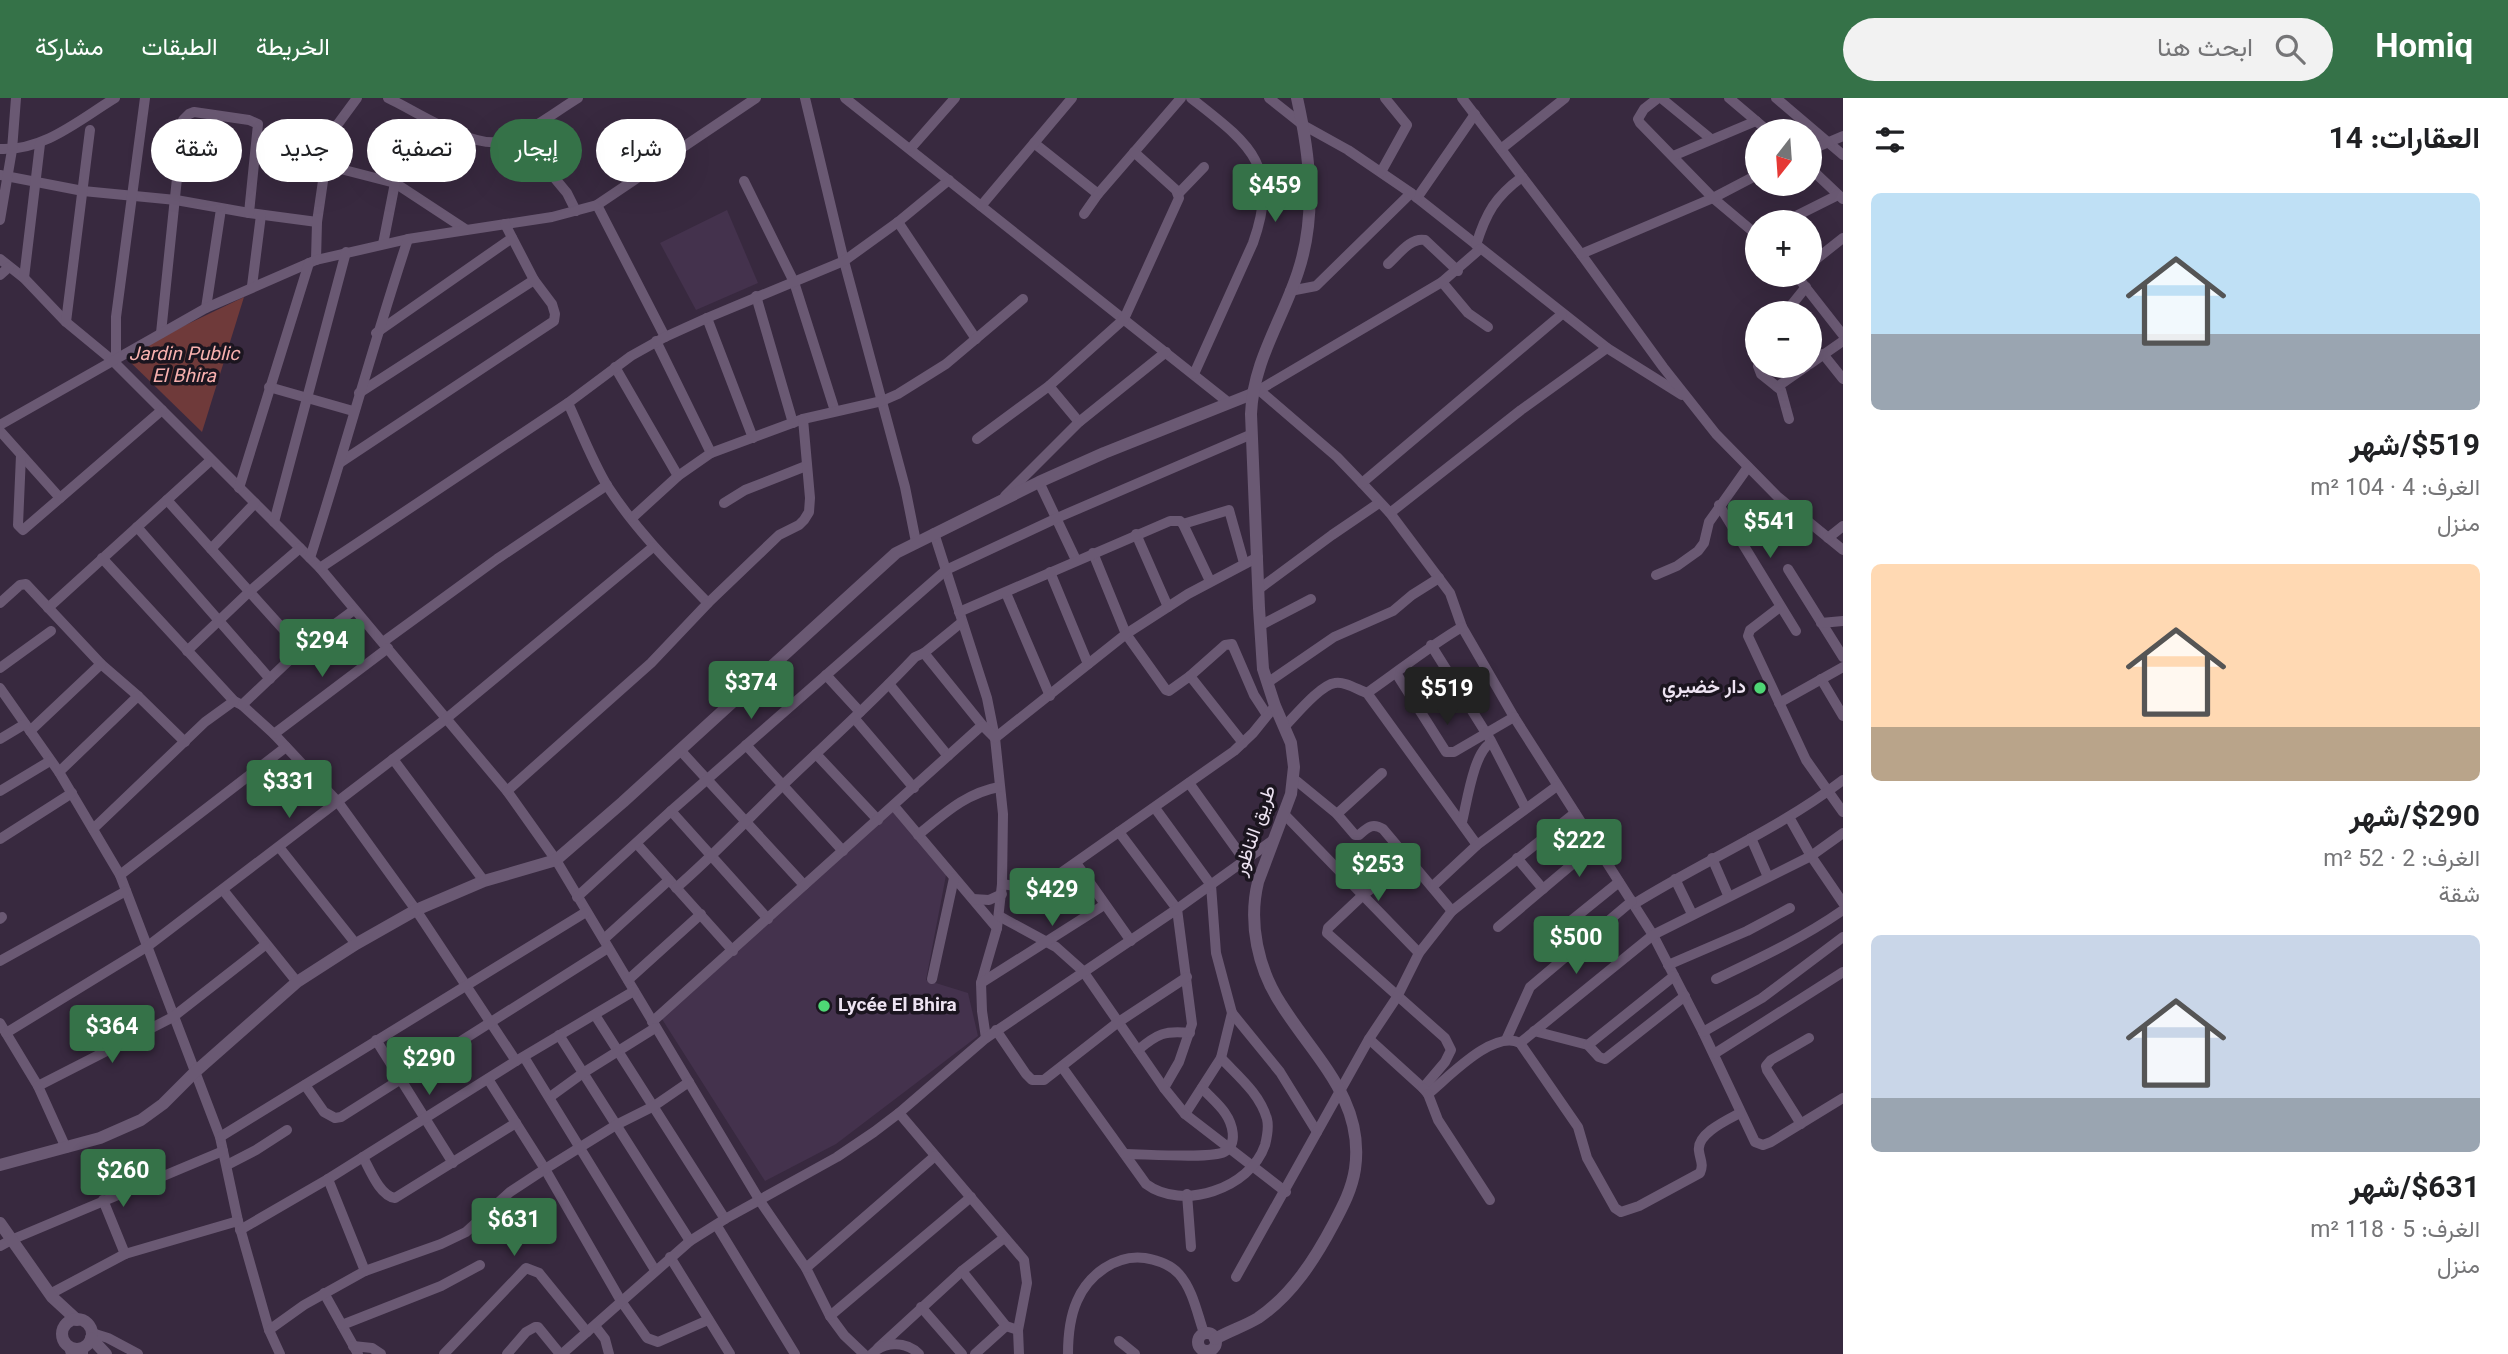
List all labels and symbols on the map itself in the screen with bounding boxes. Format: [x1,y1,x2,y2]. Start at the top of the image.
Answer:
north arrow [1745,119,1822,196]
pin: $459 [1234,164,1316,224]
park label: Jardin Public El Bhira [129,341,241,392]
pin: $541 [1729,500,1811,560]
pin: $294 [281,620,363,679]
pin: $374 [710,662,792,721]
pin: $519 [1406,668,1488,727]
place label: دار خضيري [1662,674,1746,703]
marker: دار خضيري [1752,680,1768,696]
pin: $331 [248,760,330,820]
street label: طريق الناظور [1227,782,1285,881]
pin: $222 [1538,820,1620,879]
pin: $253 [1337,844,1419,903]
pin: $429 [1011,868,1093,928]
pin: $500 [1535,916,1617,976]
place label: Lycée El Bhira [838,992,957,1021]
marker: Lycée El Bhira [816,998,832,1014]
pin: $364 [71,1006,153,1065]
pin: $290 [388,1038,470,1097]
pin: $260 [82,1150,164,1209]
pin: $631 [473,1198,555,1258]

